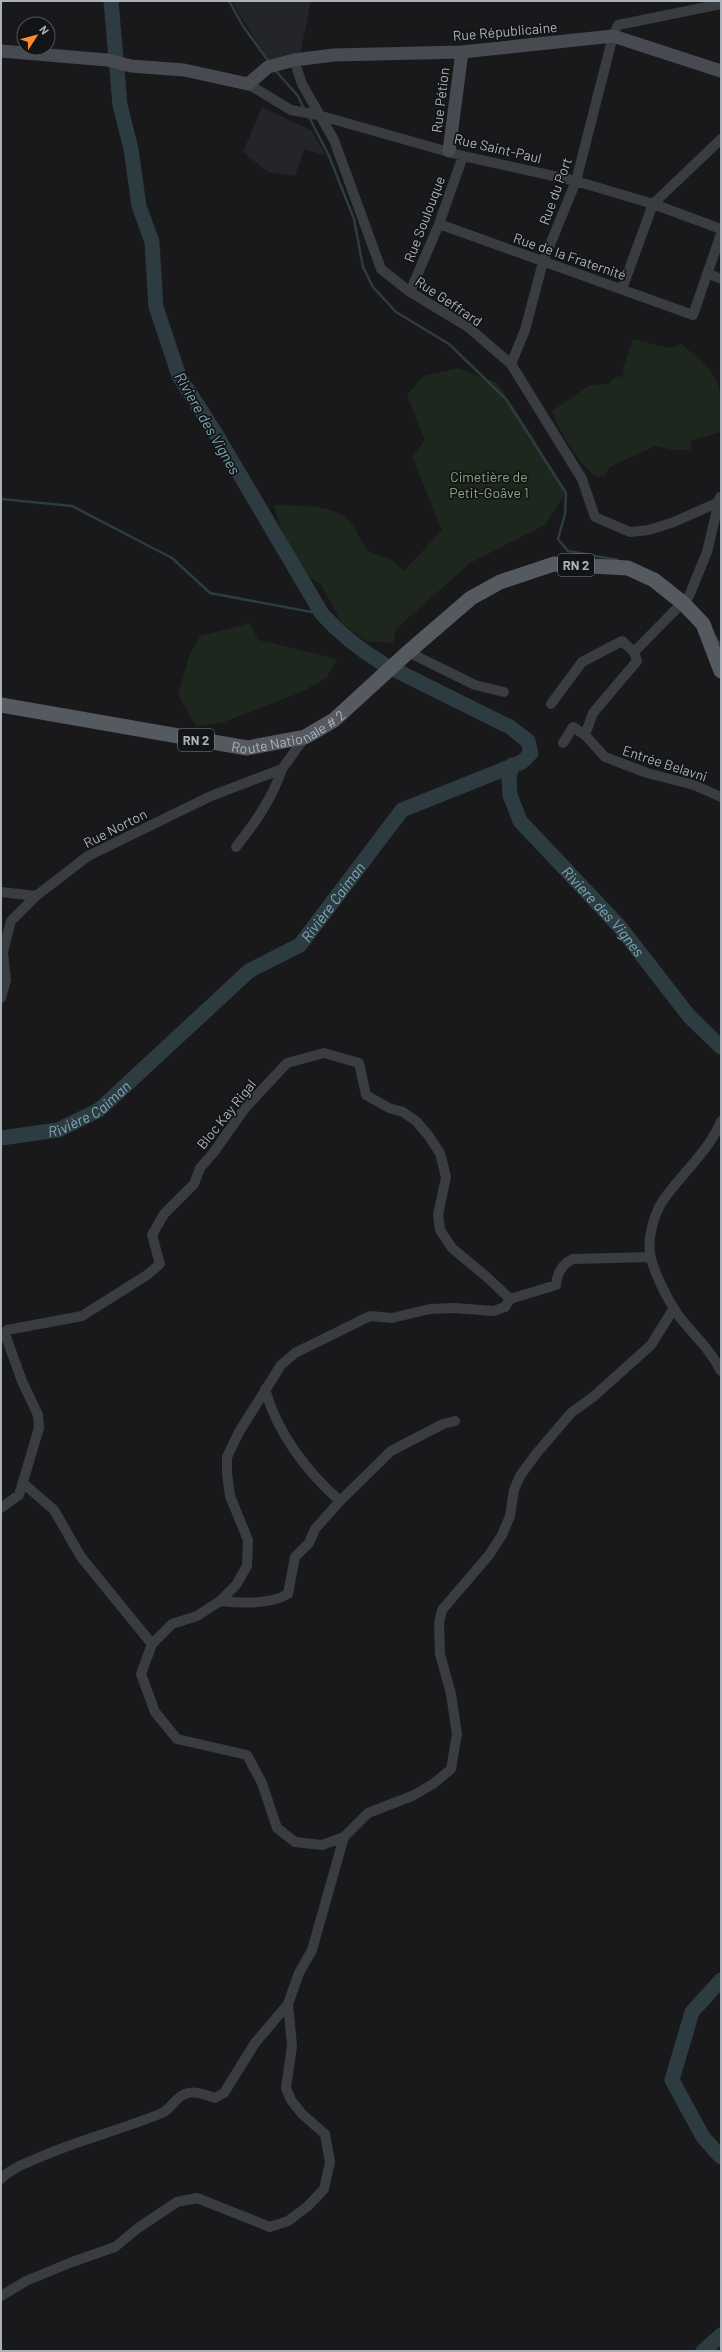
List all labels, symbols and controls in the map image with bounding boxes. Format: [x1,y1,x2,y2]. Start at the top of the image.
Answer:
north arrow [16,16,56,56]
street label: Rue Républicaine [452,18,558,44]
text: N [37,23,52,37]
street label: Rue Pétion [428,66,452,134]
street label: Rue Saint-Paul [453,130,543,166]
street label: Rue du Port [535,155,575,227]
street label: Rue Soulouque [400,174,448,264]
street label: Rue de la Fraternité [511,229,629,283]
street label: Rue Geffrard [412,272,486,330]
water label: Riviere des Vignes [172,369,244,477]
park label: Cimetière de Petit-Goâve 1 [449,468,529,501]
road number: RN 2 [558,554,594,576]
street label: Route Nationale # 2 [230,706,348,756]
road number: RN 2 [178,729,214,751]
street label: Entrée Belavni [620,741,710,785]
street label: Rue Norton [80,805,150,851]
water label: Rivière Caiman [297,858,369,945]
water label: Riviere des Vignes [558,862,648,960]
street label: Bloc Kay Rigal [193,1076,259,1152]
water label: Rivière Caiman [47,1077,134,1140]

